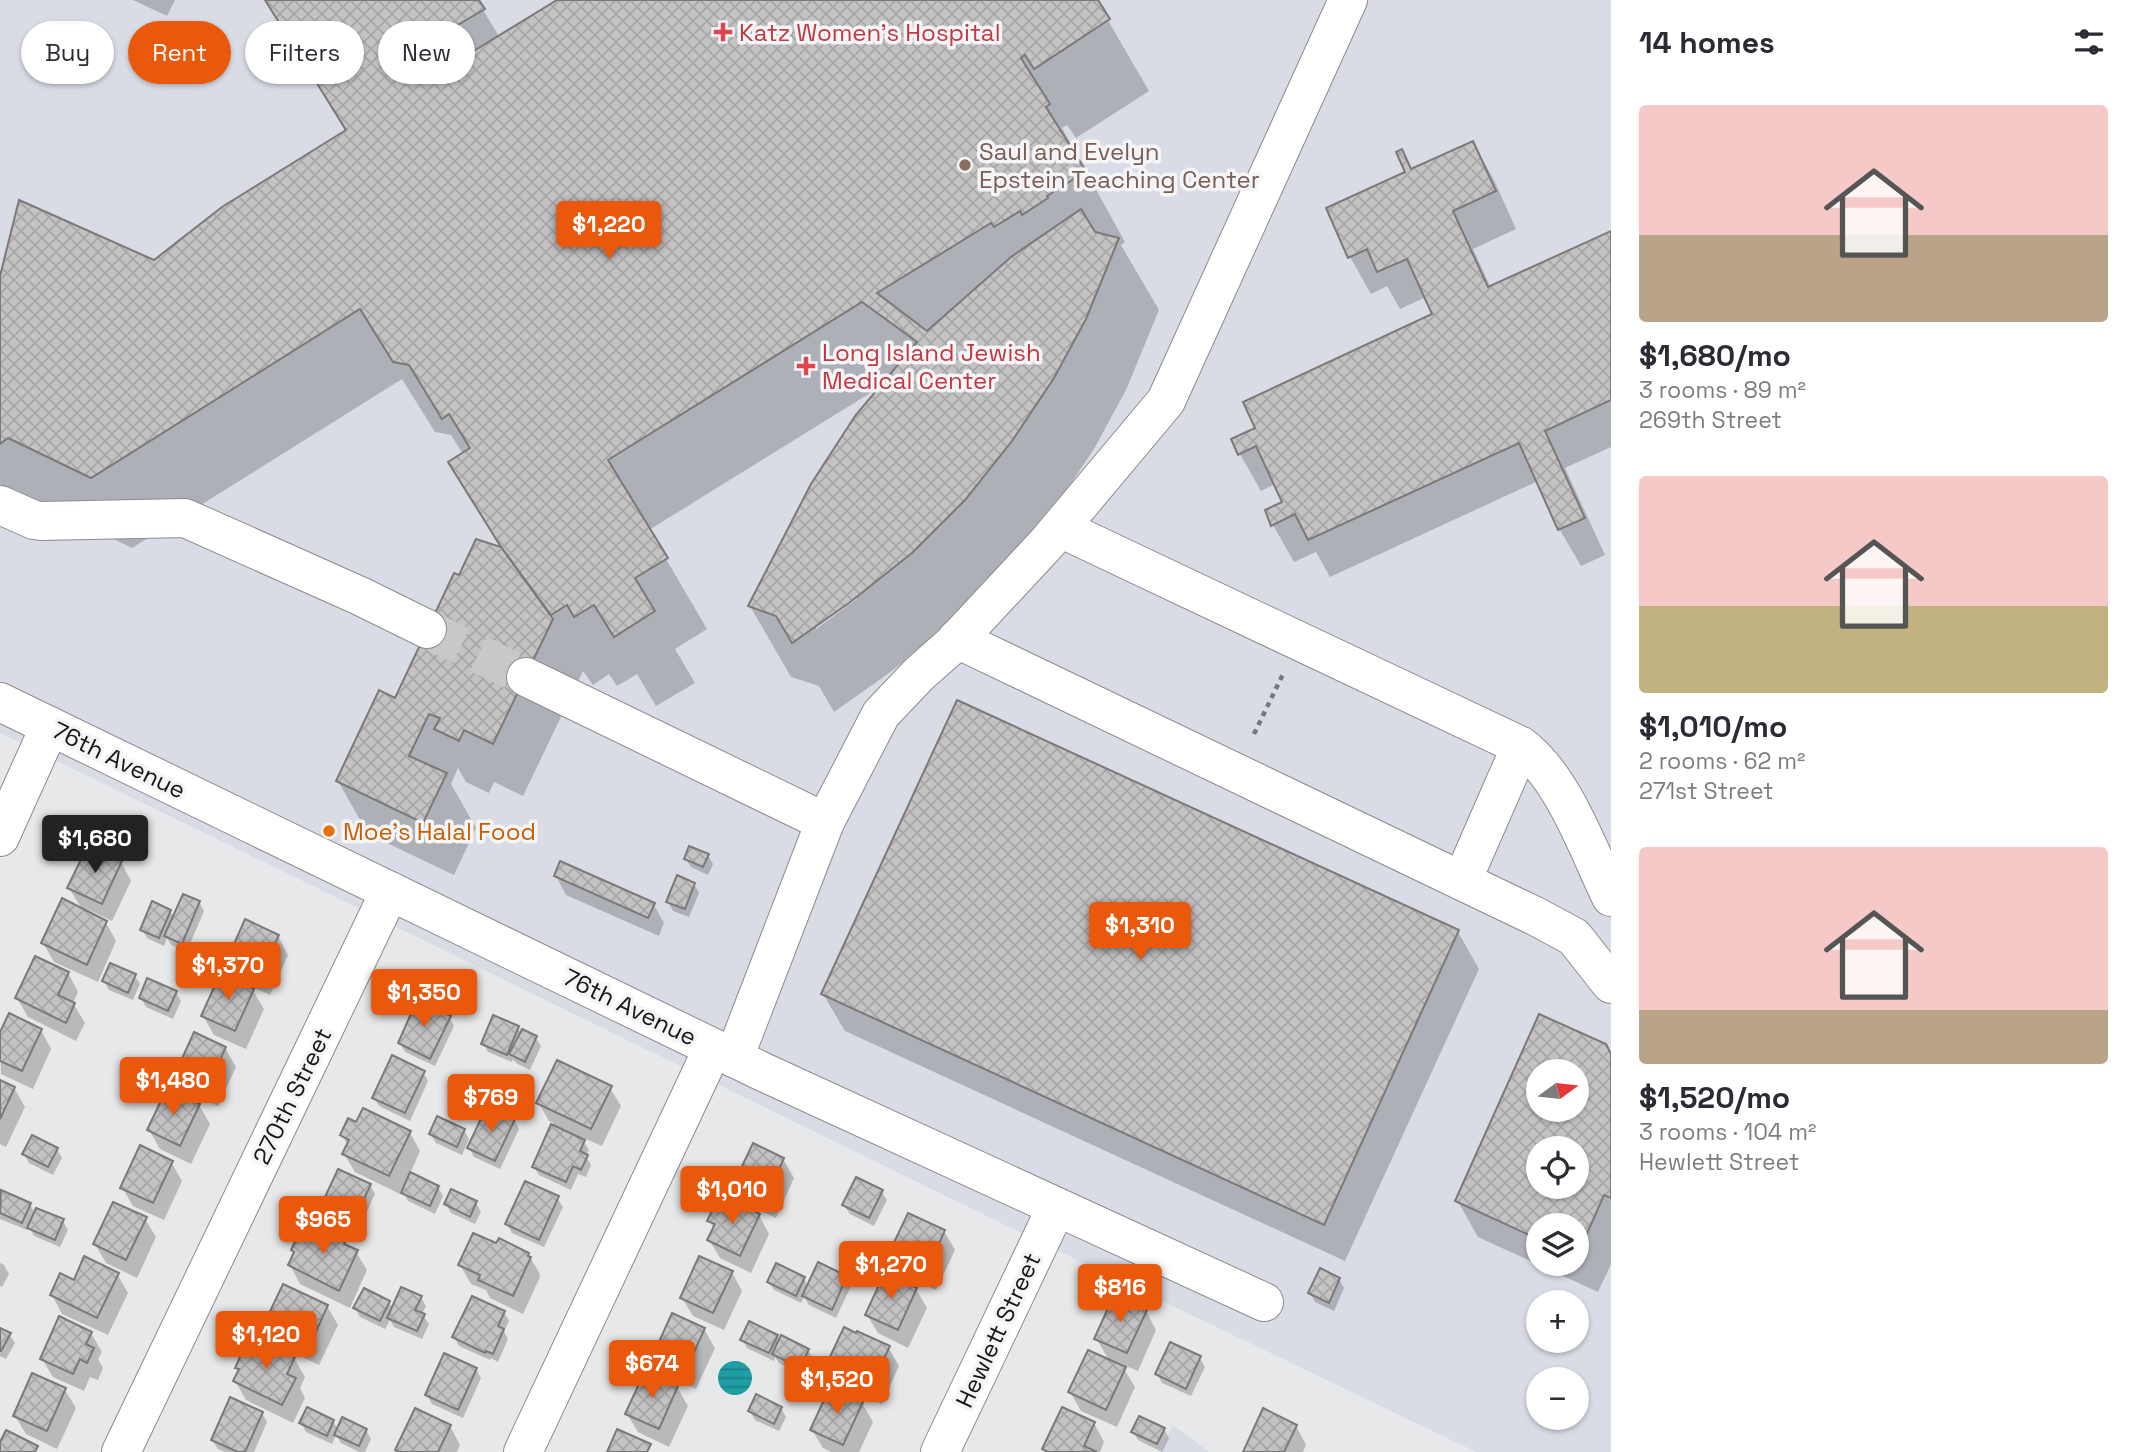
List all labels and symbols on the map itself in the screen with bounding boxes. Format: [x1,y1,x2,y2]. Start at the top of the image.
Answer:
place label: Katz Women's Hospital [739,17,1001,48]
marker: Katz Women's Hospital [713,22,733,42]
place label: Saul and Evelyn Epstein Teaching Center [979,136,1260,195]
marker: Saul and Evelyn Epstein Teaching Center [957,157,973,173]
pin: $1,220 [552,202,666,261]
place label: Long Island Jewish Medical Center [822,337,1041,396]
marker: Long Island Jewish Medical Center [796,356,816,376]
street label: 76th Avenue [47,714,191,806]
pin: $1,680 [38,816,152,875]
place label: Moe's Halal Food [343,816,536,847]
marker: Moe's Halal Food [321,823,337,839]
pin: $1,310 [1083,902,1197,962]
pin: $1,370 [171,942,285,1002]
street label: 76th Avenue [558,961,702,1053]
pin: $1,350 [367,970,481,1029]
street label: 270th Street [246,1023,338,1169]
pin: $1,480 [116,1058,230,1117]
north arrow [1526,1059,1589,1122]
pin: $769 [450,1074,532,1134]
pin: $1,010 [675,1166,789,1226]
pin: $965 [282,1196,364,1256]
pin: $1,270 [834,1242,948,1301]
street label: Hewlett Street [949,1248,1047,1412]
pin: $816 [1079,1264,1161,1324]
pin: $1,120 [209,1312,323,1371]
pin: $674 [611,1340,693,1400]
pin: $1,520 [780,1356,894,1416]

